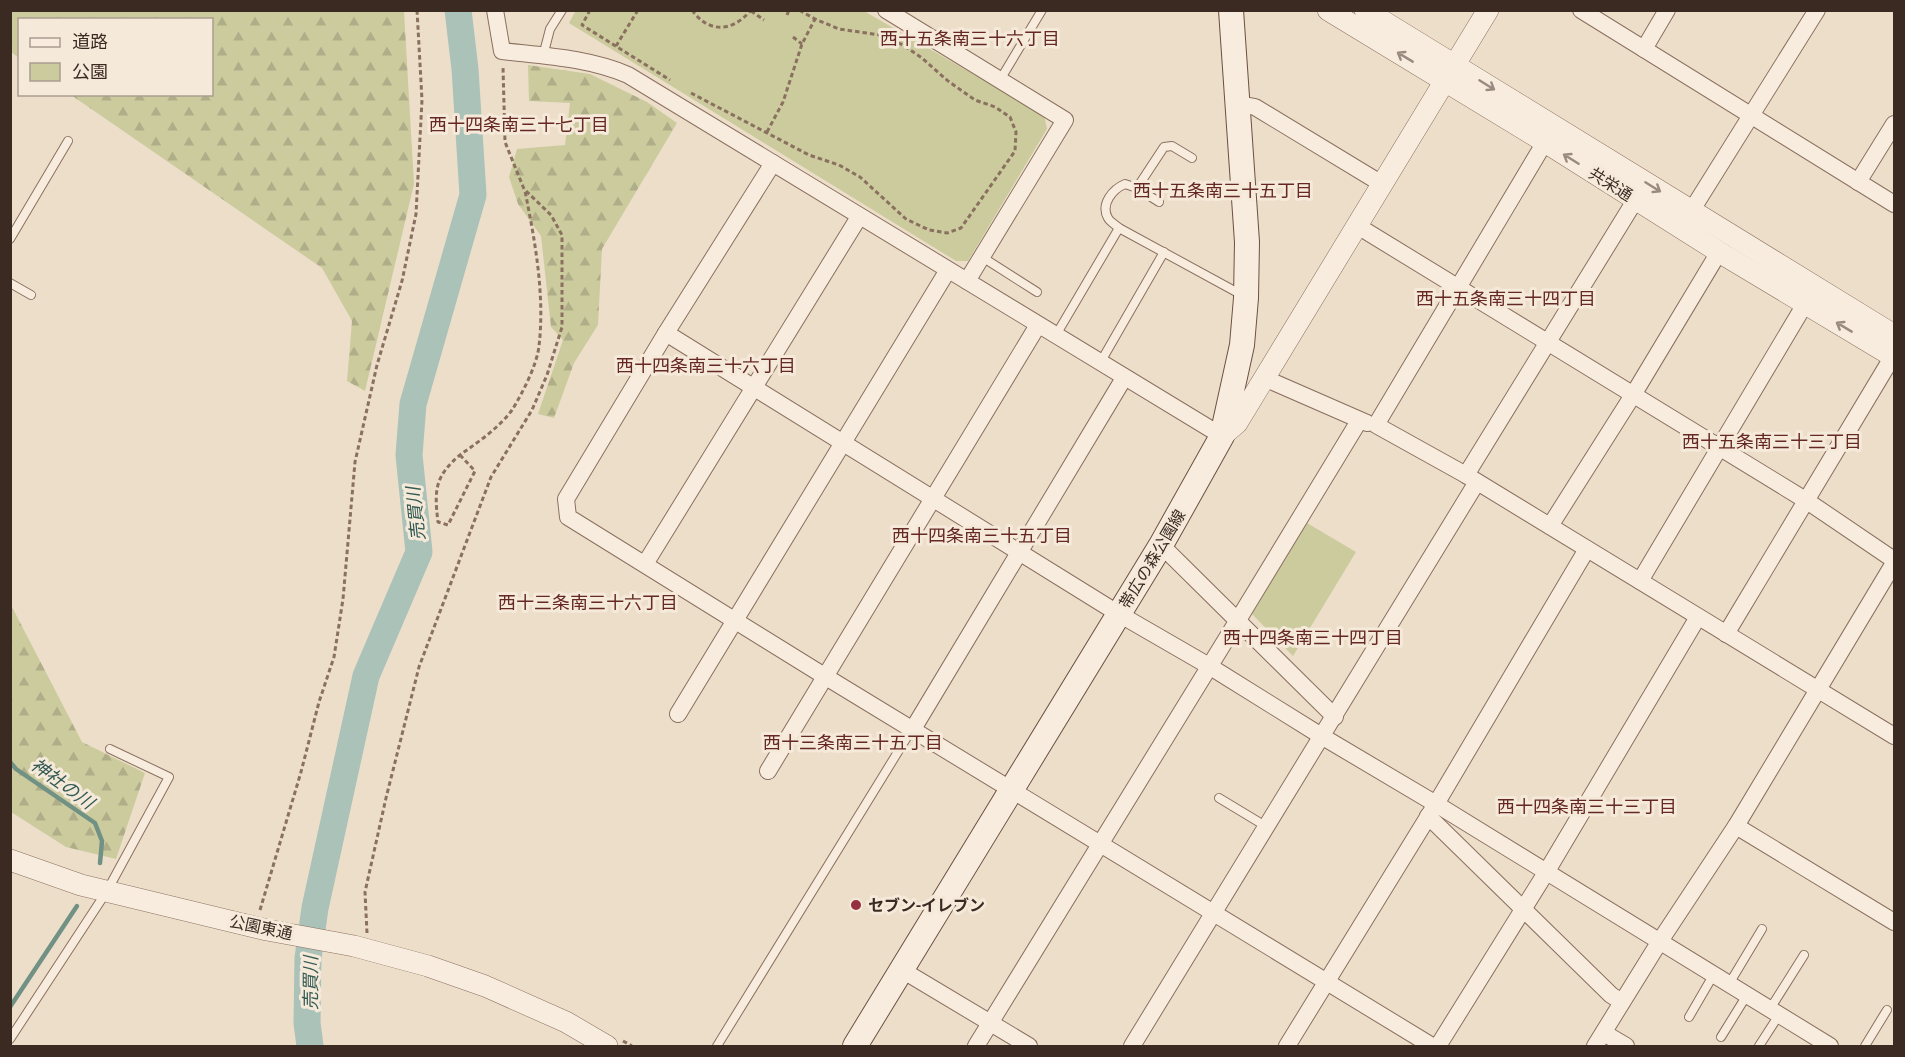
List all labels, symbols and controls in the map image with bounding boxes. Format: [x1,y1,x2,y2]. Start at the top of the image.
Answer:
legend [18,18,213,96]
district label: 西十五条南三十六丁目 [880,26,1060,50]
text: 道路 [72,29,108,53]
one-way arrow [1397,51,1414,63]
text: 公園 [72,59,108,83]
one-way arrow [1478,79,1495,91]
district label: 西十四条南三十七丁目 [429,112,609,136]
one-way arrow [1563,152,1580,164]
street label: 共栄通 [1585,162,1637,206]
district label: 西十五条南三十五丁目 [1133,178,1313,202]
one-way arrow [1644,182,1661,194]
district label: 西十五条南三十四丁目 [1416,286,1596,310]
one-way arrow [1836,321,1853,333]
district label: 西十四条南三十六丁目 [616,353,796,377]
district label: 西十五条南三十三丁目 [1682,429,1862,453]
water label: 売買川 [400,484,430,542]
street label: 帯広の森公園線 [1114,505,1190,613]
district label: 西十四条南三十五丁目 [892,523,1072,547]
district label: 西十三条南三十六丁目 [498,590,678,614]
district label: 西十四条南三十四丁目 [1223,625,1403,649]
district label: 西十三条南三十五丁目 [763,730,943,754]
water label: 神社の川 [27,752,101,815]
district label: 西十四条南三十三丁目 [1497,794,1677,818]
place label: セブン-イレブン [868,894,985,916]
marker: セブン-イレブン [849,898,863,912]
street label: 公園東通 [227,910,295,944]
water label: 売買川 [298,954,322,1010]

